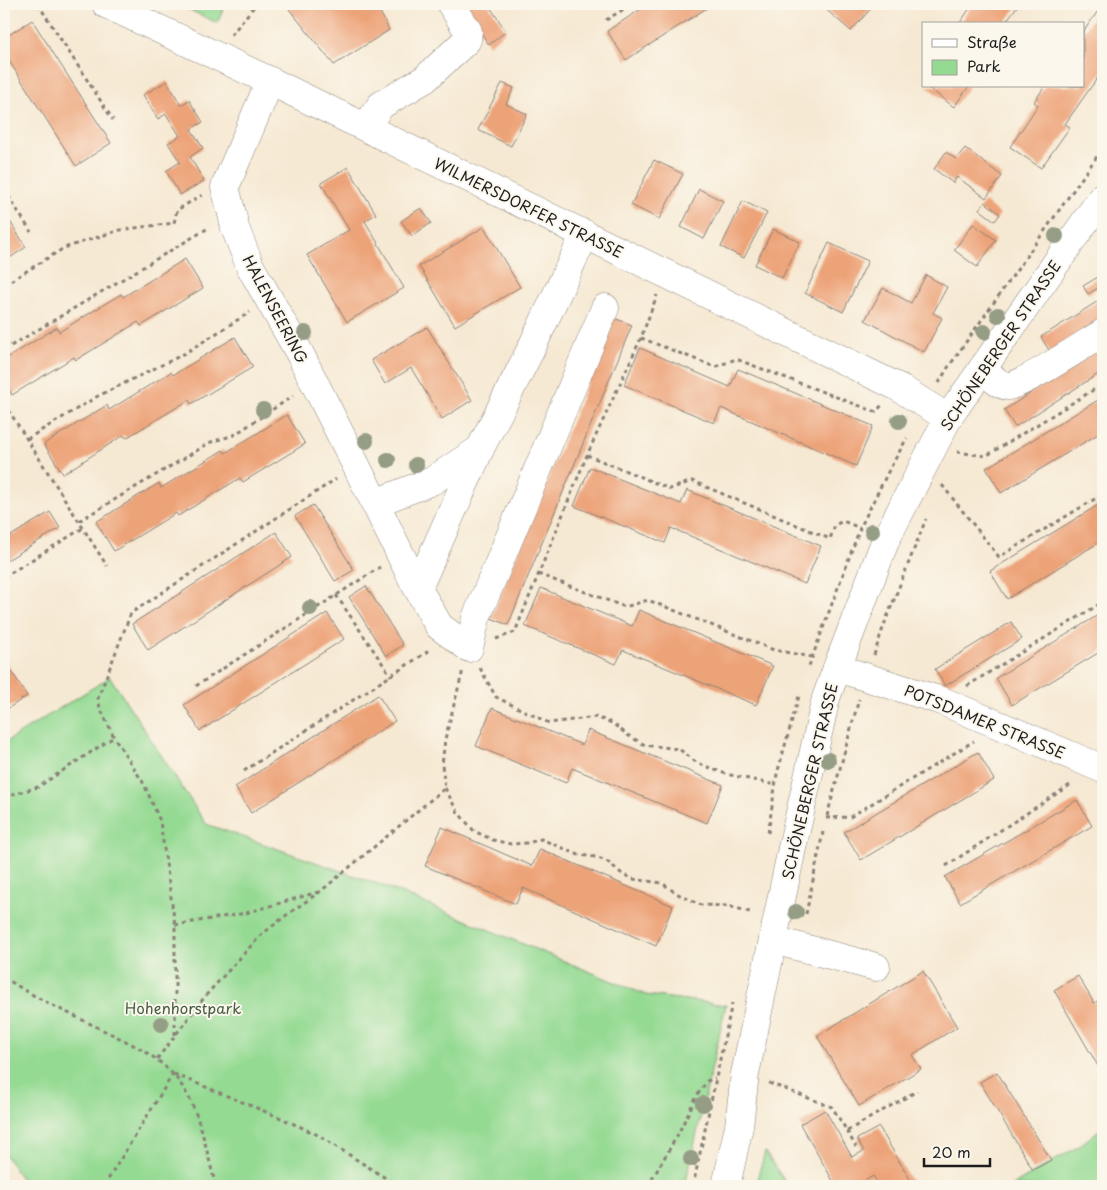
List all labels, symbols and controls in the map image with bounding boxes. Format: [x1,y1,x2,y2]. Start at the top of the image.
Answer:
legend [922,22,1084,88]
text: Straße [967,30,1017,53]
text: Park [967,54,1001,77]
street label: WILMERSDORFER STRASSE [431,151,627,263]
street label: HALENSEERING [238,250,314,368]
street label: SCHÖNEBERGER STRASSE [934,255,1066,435]
street label: POTSDAMER STRASSE [901,678,1069,764]
street label: SCHÖNEBERGER STRASSE [775,680,843,882]
park label: Hohenhorstpark [125,996,241,1019]
scale bar [924,1135,991,1167]
text: 20 m [932,1140,971,1163]

